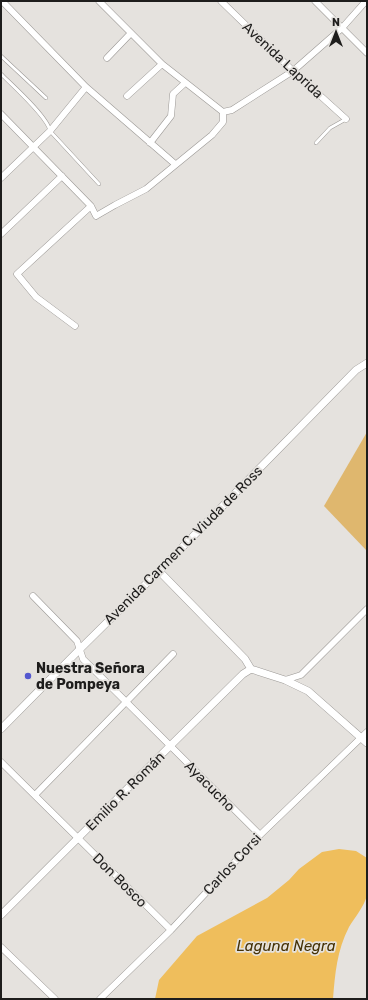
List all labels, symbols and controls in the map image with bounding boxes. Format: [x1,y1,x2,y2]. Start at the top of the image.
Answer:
north arrow [316,12,356,52]
text: N [332,16,340,29]
street label: Avenida Laprida [239,19,327,102]
street label: Avenida Carmen C. Viuda de Ross [100,462,266,628]
place label: Nuestra Señora de Pompeya [36,660,145,693]
marker: Nuestra Señora de Pompeya [23,671,33,681]
street label: Emilio R. Román [82,748,168,834]
street label: Ayacucho [181,758,238,815]
street label: Carlos Corsi [200,830,265,899]
street label: Don Bosco [89,850,150,911]
water label: Laguna Negra [237,937,336,955]

